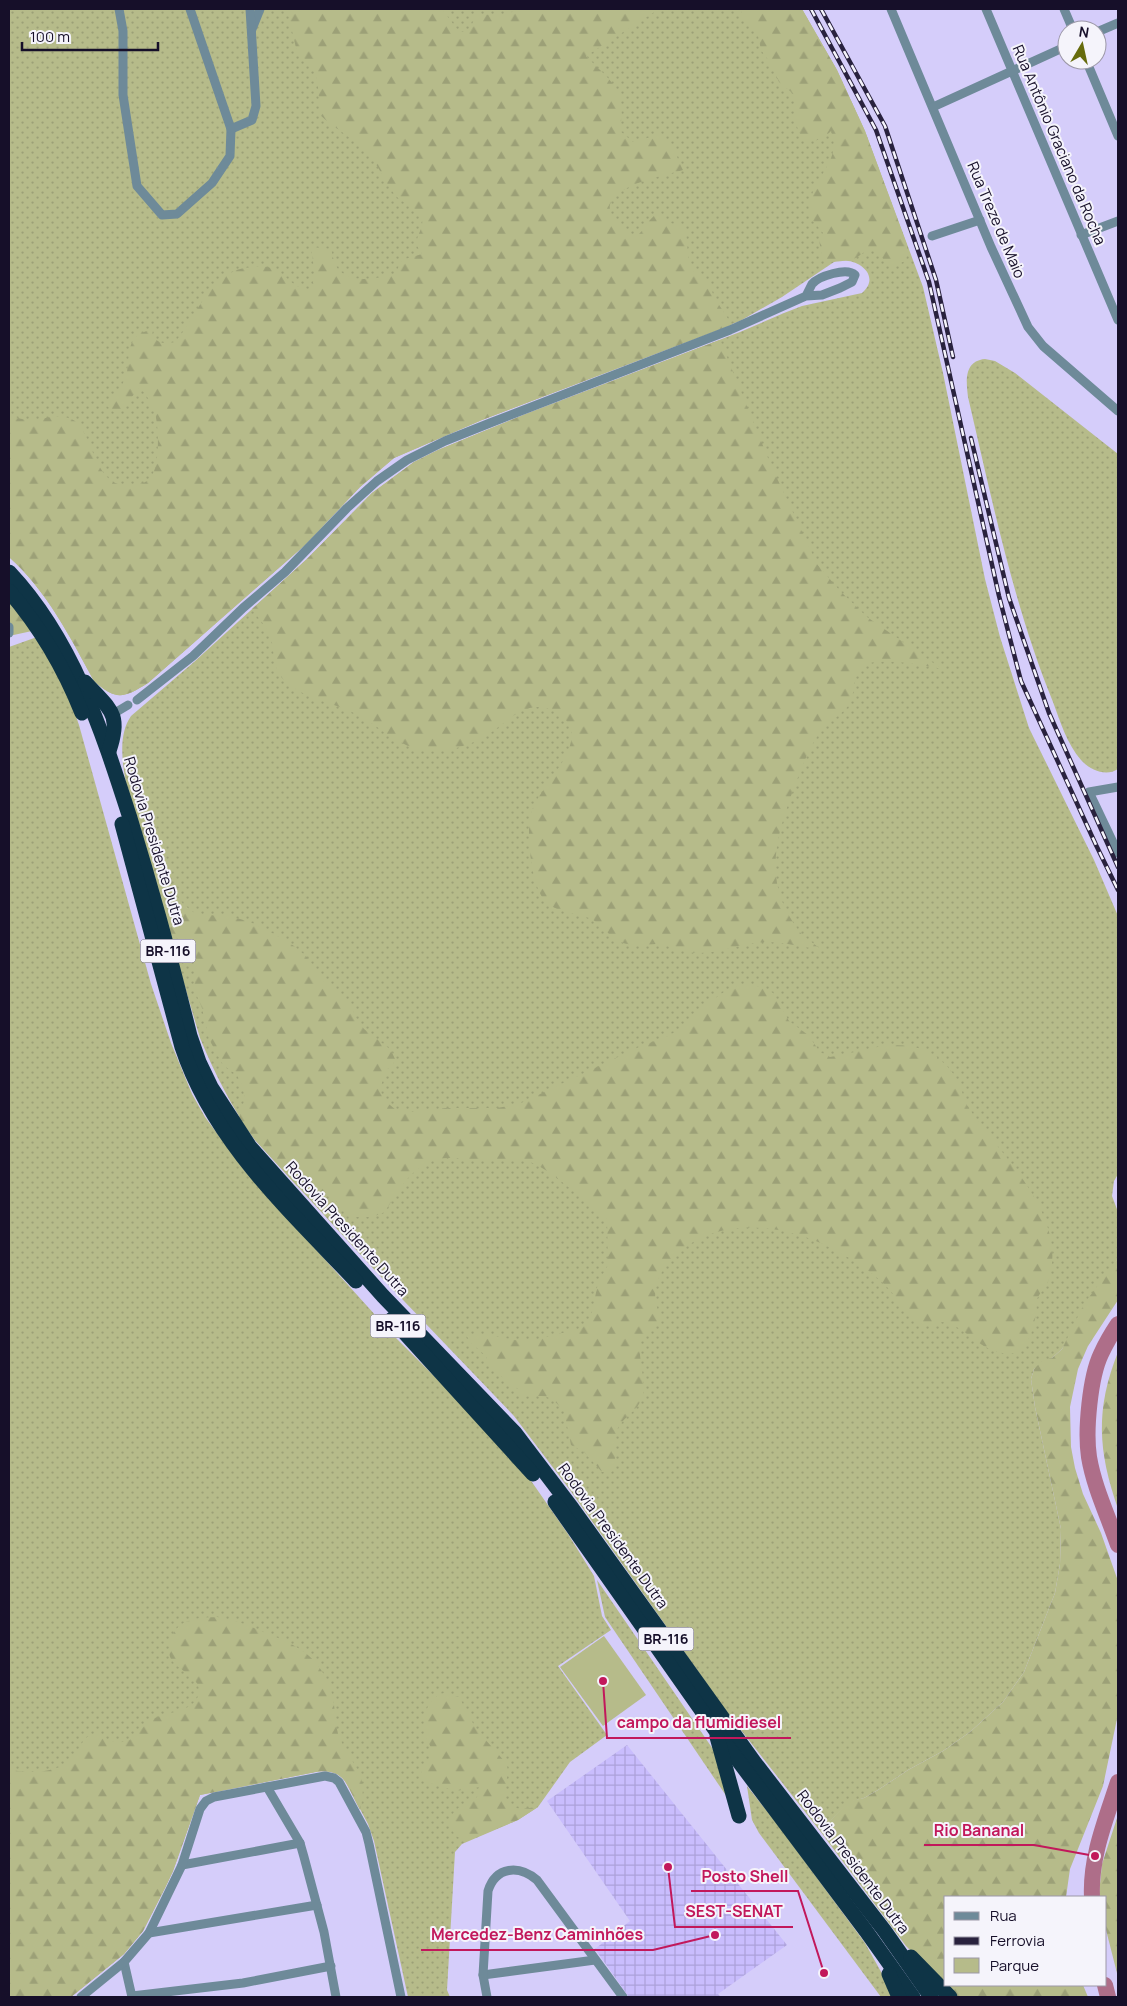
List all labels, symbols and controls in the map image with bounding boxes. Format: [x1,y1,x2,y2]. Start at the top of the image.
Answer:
scale bar [22,20,159,52]
north arrow [1057,20,1107,70]
text: N [1078,21,1091,42]
text: 100 m [30,26,70,47]
street label: Rua Antônio Graciano da Rocha [1008,41,1111,248]
street label: Rua Treze de Maio [962,158,1031,282]
street label: Rodovia Presidente Dutra [119,754,190,928]
road number: BR-116 [140,939,196,962]
street label: Rodovia Presidente Dutra [281,1157,414,1301]
road number: BR-116 [370,1314,426,1338]
street label: Rodovia Presidente Dutra [553,1459,673,1613]
road number: BR-116 [638,1628,694,1650]
callout: campo da flumidiesel [607,1707,791,1738]
text: campo da flumidiesel [617,1711,781,1733]
street label: Rodovia Presidente Dutra [792,1786,914,1938]
callout: Rio Bananal [924,1814,1034,1845]
text: Rio Bananal [934,1819,1024,1841]
callout: Posto Shell [691,1860,798,1891]
text: Posto Shell [701,1865,789,1887]
callout: SEST-SENAT [675,1896,793,1927]
legend [944,1896,1107,1986]
text: SEST-SENAT [685,1900,783,1922]
text: Rua [990,1905,1017,1926]
callout: Mercedez-Benz Caminhões [421,1919,653,1950]
text: Mercedez-Benz Caminhões [431,1923,643,1945]
text: Ferrovia [990,1930,1045,1951]
text: Parque [990,1955,1039,1976]

